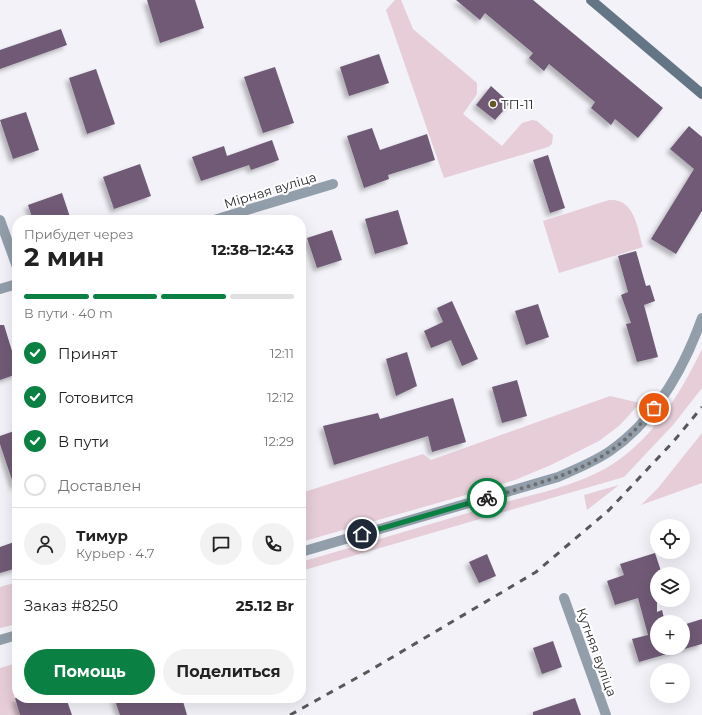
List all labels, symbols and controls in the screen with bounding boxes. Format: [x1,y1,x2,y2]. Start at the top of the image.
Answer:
place label: ТП-11 [501,96,534,112]
marker: ТП-11 [488,99,498,109]
street label: Мірная вуліца [222,168,318,212]
text: Прибудет через [24,226,133,242]
text: 12:38–12:43 [212,240,294,259]
text: 2 мин [24,241,104,273]
text: В пути · 40 m [24,305,113,321]
icon: check [24,342,46,364]
text: Принят [58,344,117,363]
text: 12:11 [270,345,294,361]
icon: check [24,386,46,408]
text: Готовится [58,388,134,407]
text: 12:12 [267,389,294,405]
pin [637,391,671,425]
icon: bag [643,397,665,419]
icon: check [24,430,46,452]
text: В пути [58,432,109,451]
text: 12:29 [264,433,294,449]
text: Доставлен [58,476,141,495]
courier [467,478,507,518]
icon: bike [476,487,498,509]
pin [345,517,379,551]
map controls [650,519,690,703]
button: locate [650,519,690,559]
button: person [24,523,66,565]
button: chat [200,523,242,565]
button: phone [252,523,294,565]
icon: home [351,523,373,545]
text: Тимур [76,526,128,545]
text: Курьер · 4.7 [76,545,154,561]
button: layers [650,567,690,607]
text: Заказ #8250 [24,596,118,615]
text: 25.12 Br [236,596,294,615]
street label: Кутняя вуліца [574,605,620,699]
button: + [650,615,690,655]
button: Помощь [24,649,155,695]
button: Поделиться [163,649,294,695]
button: − [650,663,690,703]

